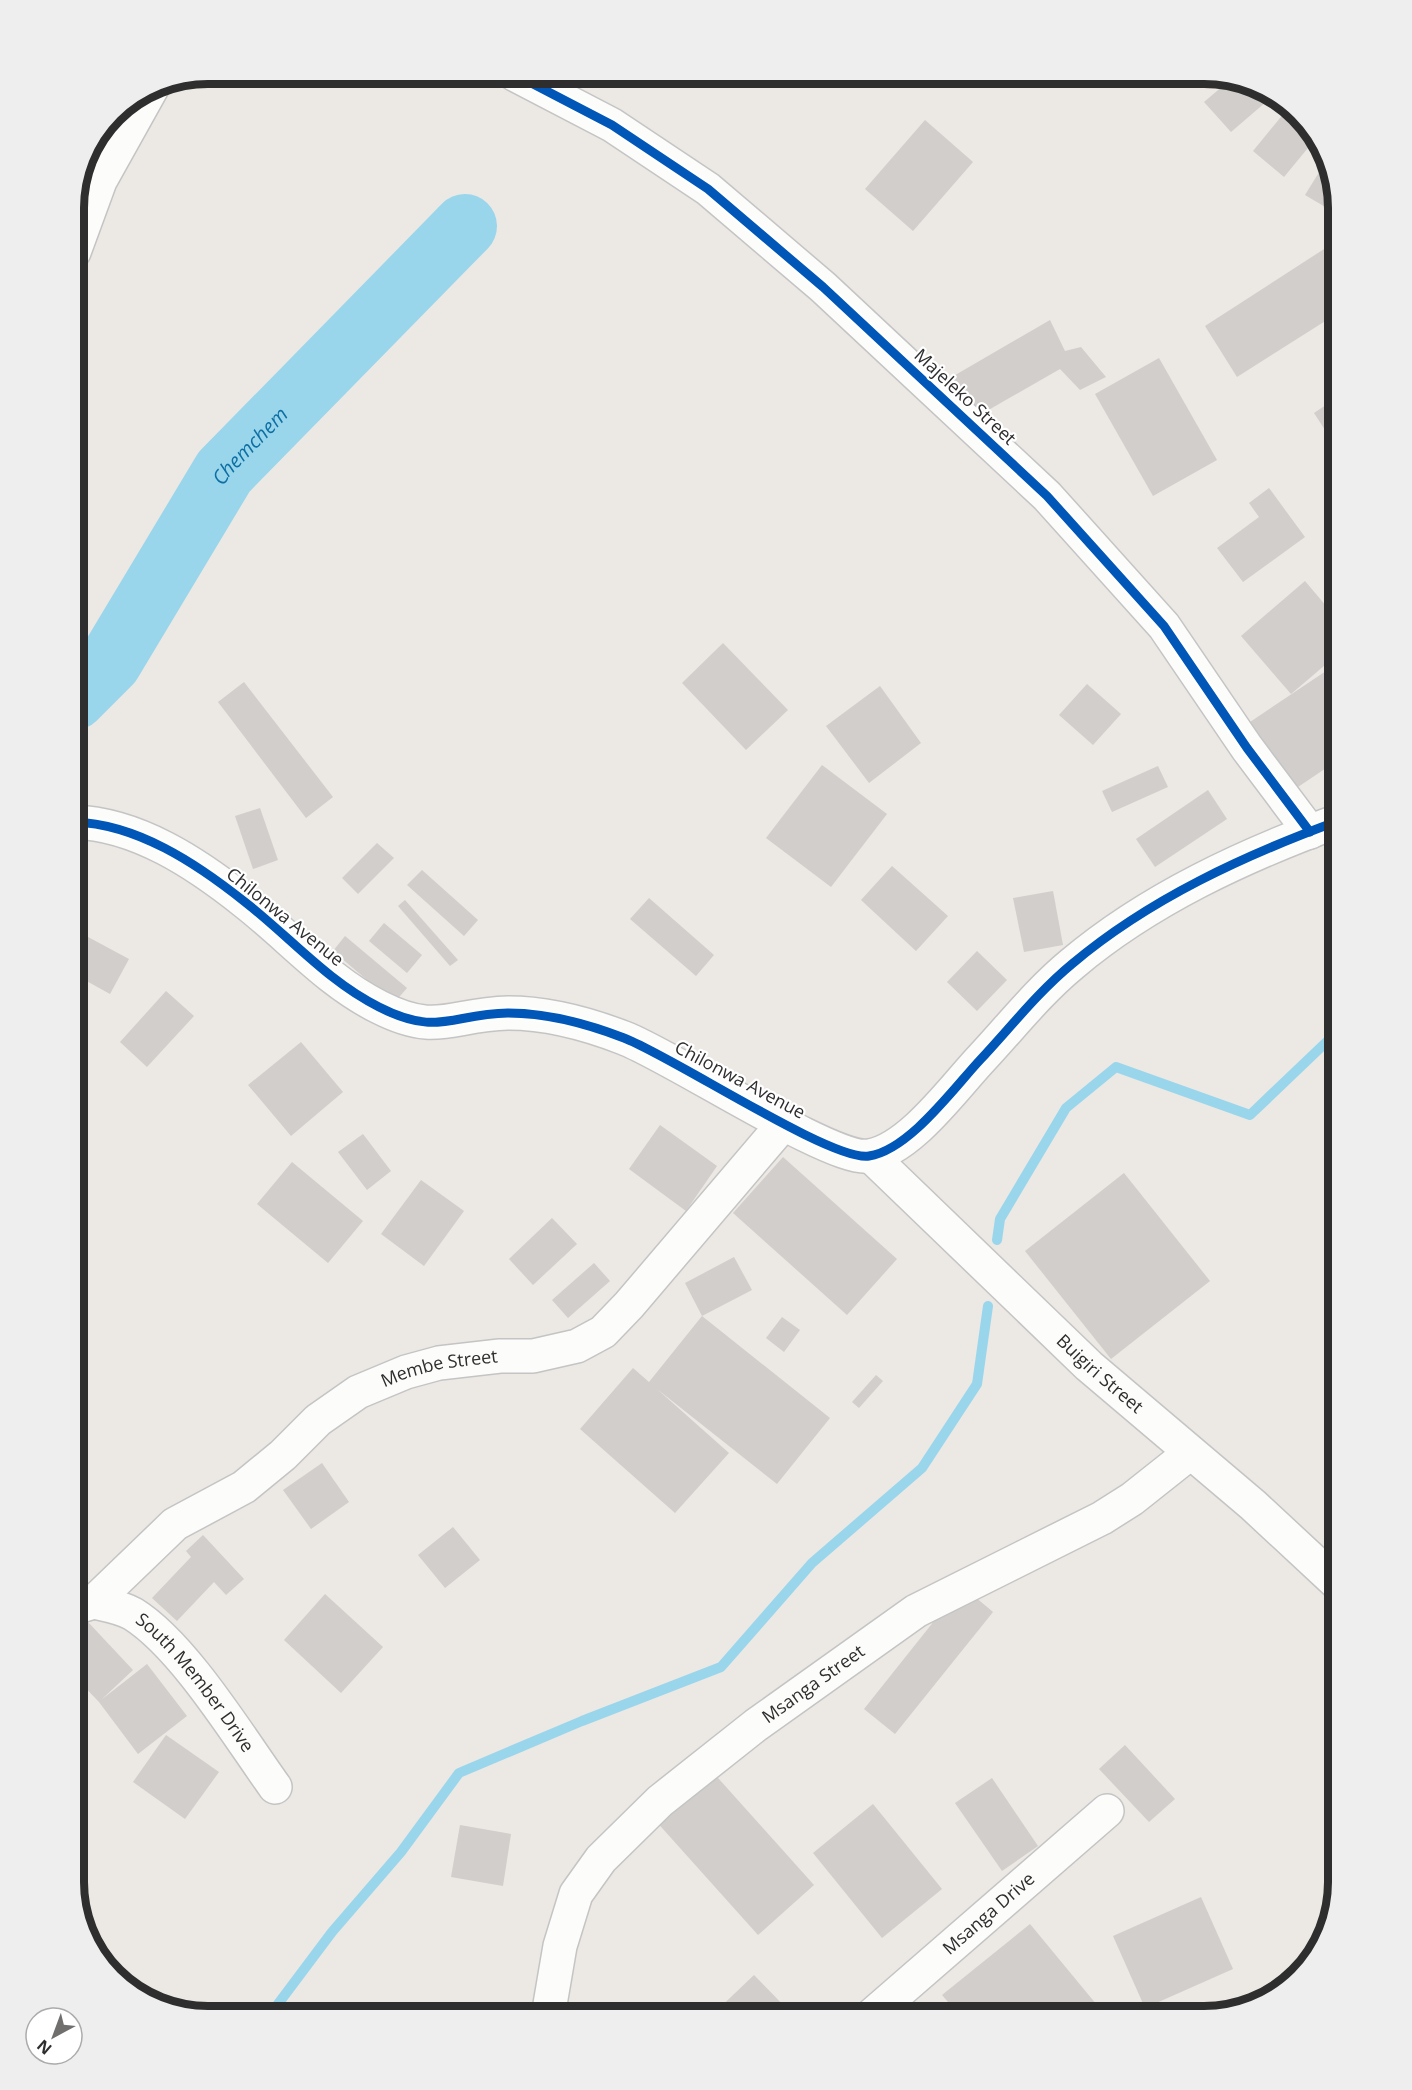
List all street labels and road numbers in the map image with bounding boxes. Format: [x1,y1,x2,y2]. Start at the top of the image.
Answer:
street label: Majeleko Street [910,343,1022,450]
street label: Chilonwa Avenue [222,861,349,971]
street label: Chilonwa Avenue [671,1035,810,1124]
street label: Buigiri Street [1052,1328,1149,1418]
street label: Membe Street [377,1343,499,1392]
street label: South Member Drive [131,1607,260,1756]
street label: Msanga Street [757,1639,869,1728]
street label: Msanga Drive [937,1866,1039,1960]

